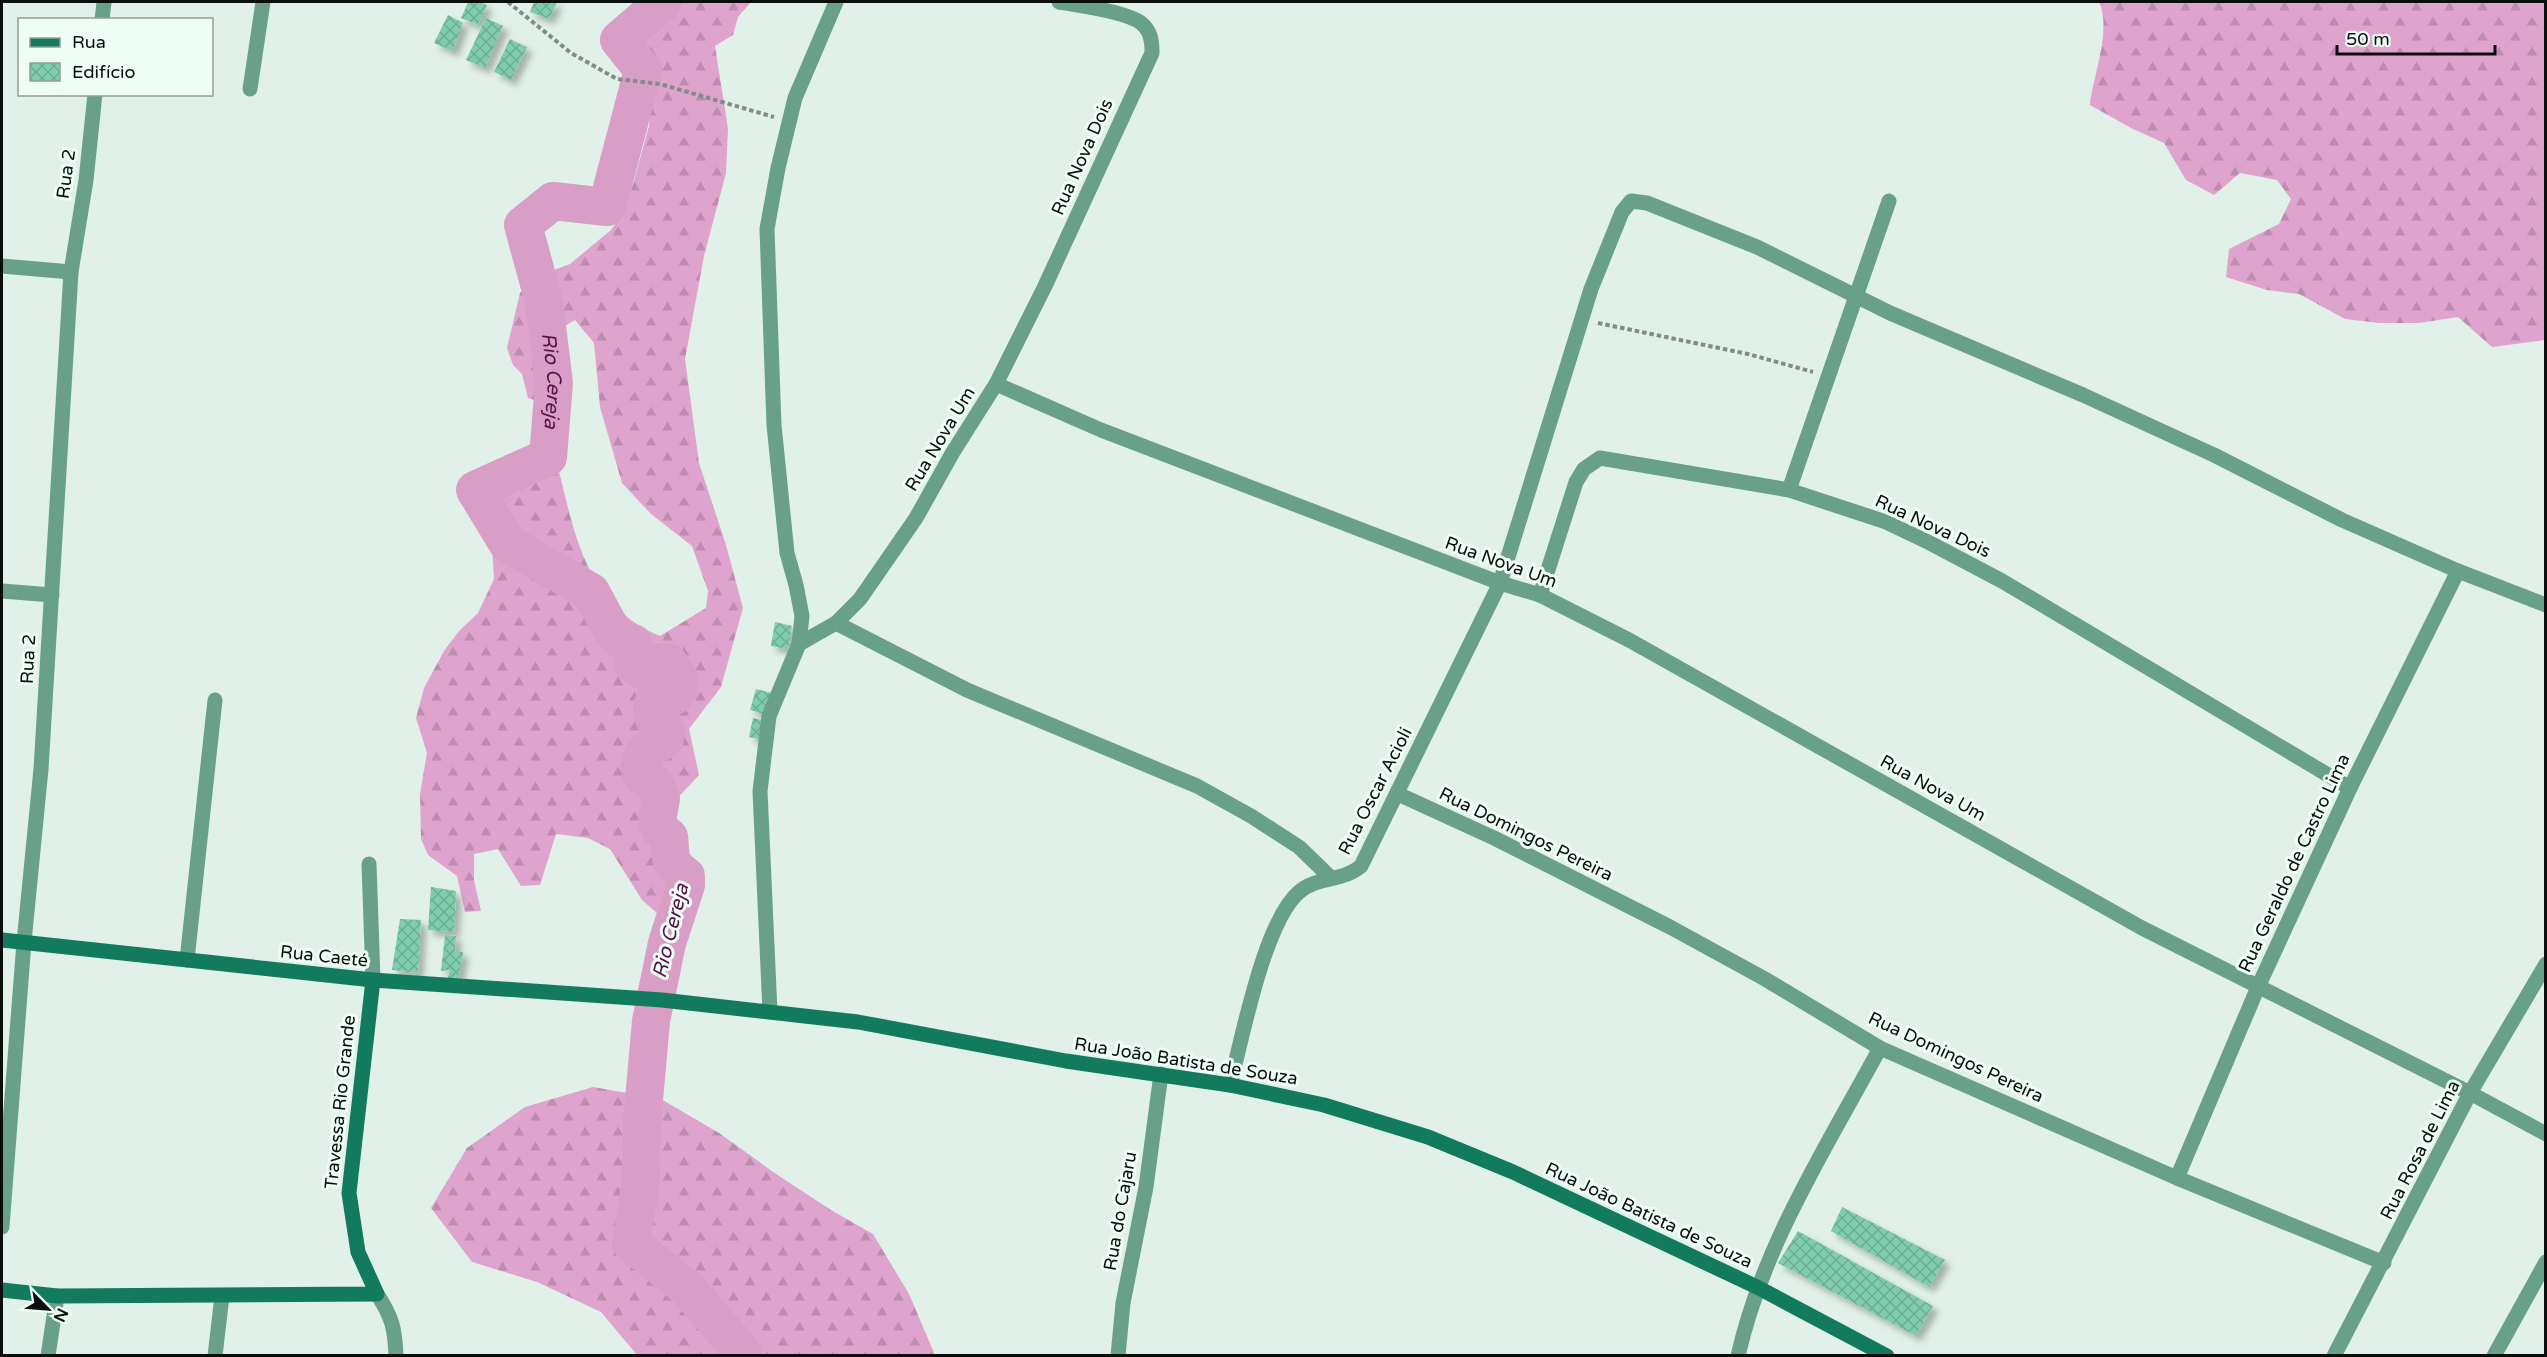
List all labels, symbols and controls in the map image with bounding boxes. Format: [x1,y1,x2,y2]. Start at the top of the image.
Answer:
legend [18,18,213,96]
scale bar [2337,18,2494,56]
text: 50 m [2346,28,2390,50]
text: Rua [72,31,106,53]
text: Edifício [72,61,136,83]
street label: Rua Nova Dois [1047,95,1117,219]
street label: Rua 2 [52,148,80,200]
water label: Rio Cereja [536,331,566,430]
street label: Rua Nova Um [900,383,980,495]
street label: Rua Nova Dois [1872,490,1994,562]
street label: Rua Nova Um [1442,532,1560,592]
street label: Rua 2 [16,634,40,684]
street label: Rua Oscar Acioli [1333,724,1417,858]
street label: Rua Nova Um [1876,750,1990,826]
street label: Rua Geraldo de Castro Lima [2234,750,2354,976]
street label: Rua Domingos Pereira [1436,782,1616,886]
water label: Rio Cereja [648,881,694,981]
street label: Rua Caeté [279,940,369,972]
street label: Rua Domingos Pereira [1865,1007,2047,1107]
street label: Travessa Rio Grande [320,1014,360,1190]
street label: Rua João Batista de Souza [1073,1032,1299,1090]
street label: Rua Rosa de Lima [2375,1077,2465,1223]
street label: Rua do Cajaru [1099,1150,1141,1272]
street label: Rua João Batista de Souza [1542,1157,1756,1273]
north arrow [18,1279,78,1339]
text: N [49,1305,72,1325]

